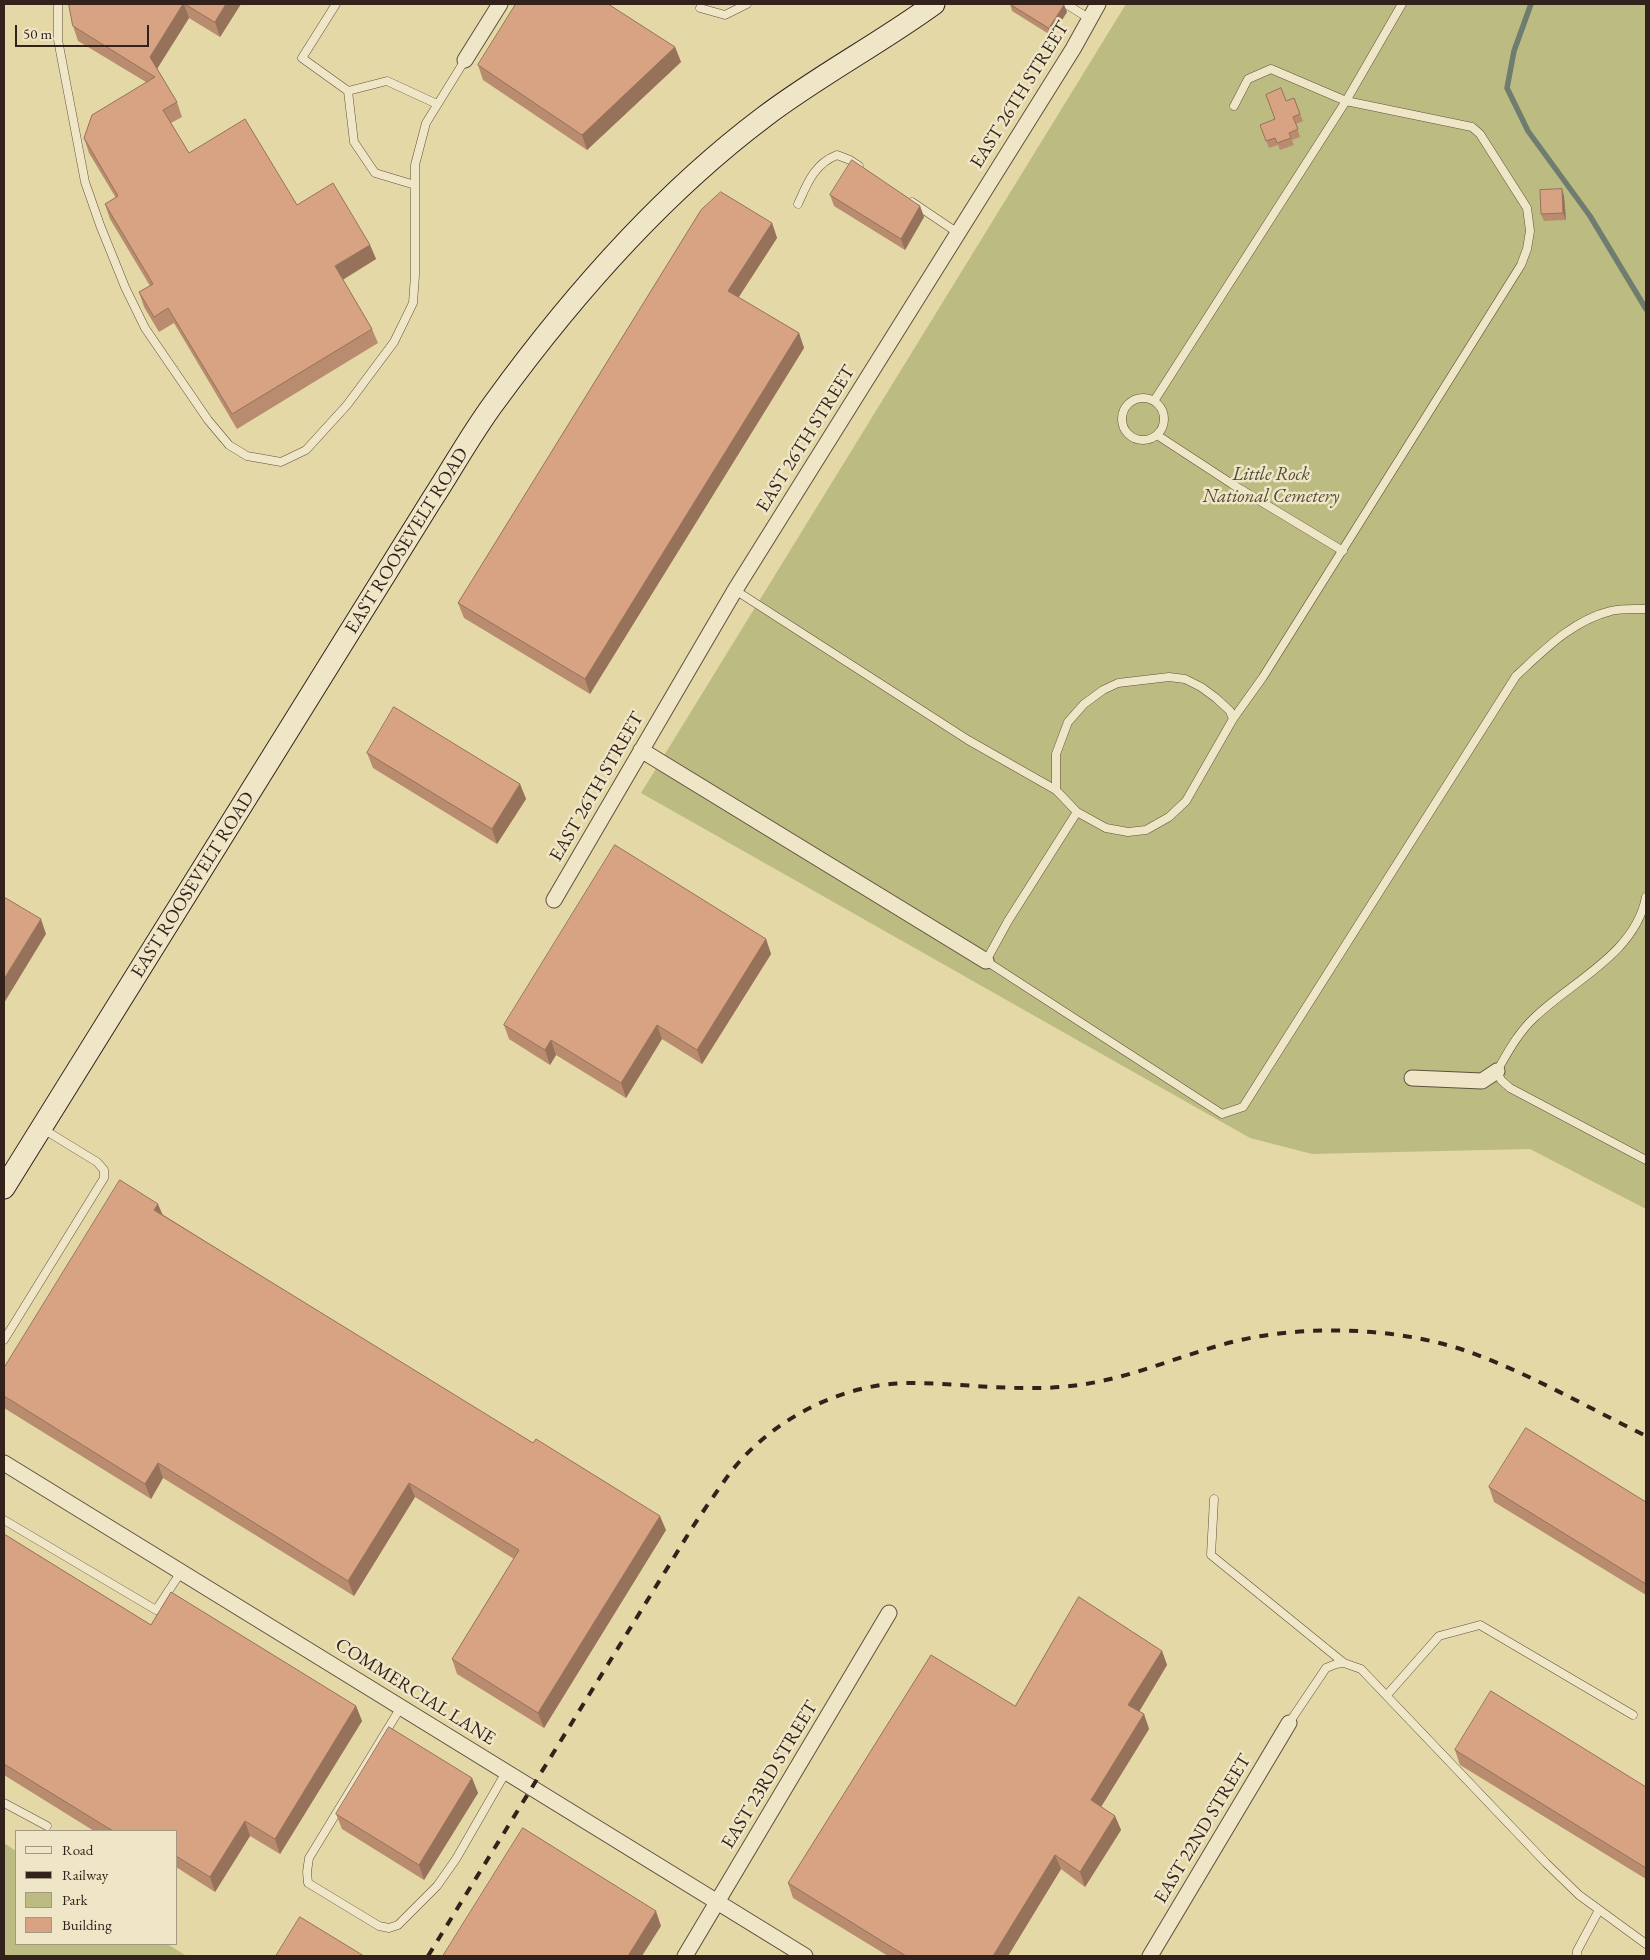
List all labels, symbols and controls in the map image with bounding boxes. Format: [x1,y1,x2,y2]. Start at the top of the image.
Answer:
scale bar [18,15,151,47]
street label: EAST 26TH STREET [966,17,1074,173]
text: 50 m [23,24,52,43]
street label: EAST 26TH STREET [752,361,860,517]
street label: EAST ROOSEVELT ROAD [340,444,474,638]
park label: Little Rock National Cemetery [1202,464,1340,508]
street label: EAST 26TH STREET [545,708,649,866]
street label: EAST ROOSEVELT ROAD [126,788,260,982]
street label: COMMERCIAL LANE [331,1633,499,1751]
street label: EAST 23RD STREET [717,1697,823,1853]
street label: EAST 22ND STREET [1149,1750,1257,1908]
legend [15,1830,178,1945]
text: Road [62,1840,93,1859]
text: Railway [62,1865,108,1884]
text: Park [62,1890,88,1909]
text: Building [62,1915,112,1934]

